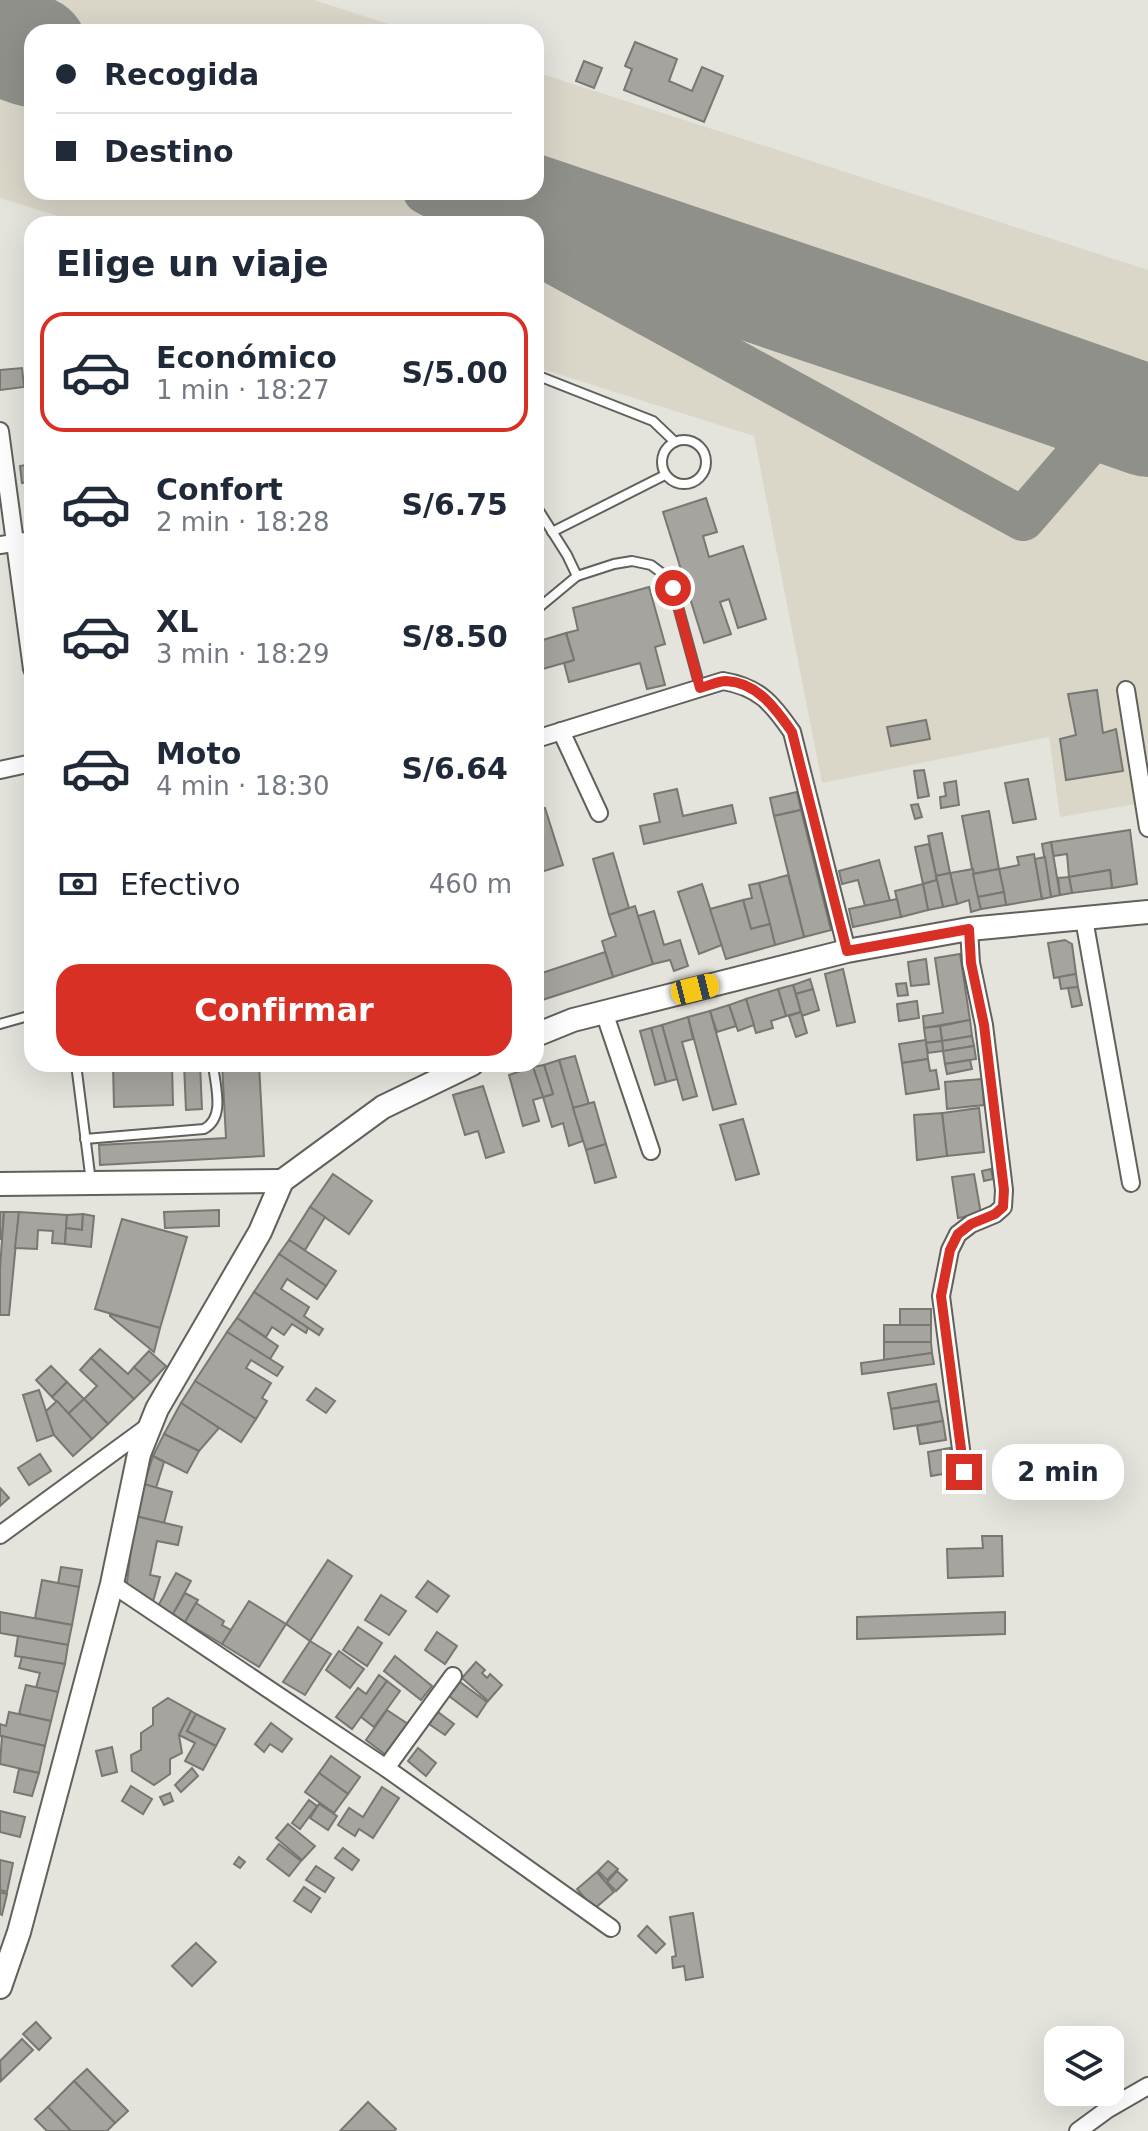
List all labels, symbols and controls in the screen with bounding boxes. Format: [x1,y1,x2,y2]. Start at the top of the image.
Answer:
text: Recogida [104,57,259,92]
text: Destino [104,134,234,169]
text: Elige un viaje [56,243,329,284]
icon: car [60,336,132,408]
text: Económico [156,340,337,375]
text: S/5.00 [401,355,508,390]
text: 1 min · 18:27 [156,375,330,405]
icon: car [60,468,132,540]
text: Confort [156,472,283,507]
text: S/6.75 [401,487,508,522]
text: 2 min · 18:28 [156,507,330,537]
route start [655,570,691,606]
icon: car [60,600,132,672]
text: XL [156,604,198,639]
text: S/8.50 [401,619,508,654]
text: 3 min · 18:29 [156,639,330,669]
icon: car [60,732,132,804]
text: Moto [156,736,241,771]
text: S/6.64 [401,751,508,786]
text: 4 min · 18:30 [156,771,330,801]
icon: cash [56,862,100,906]
text: Efectivo [120,867,241,902]
text: 460 m [429,869,512,899]
button: Confirmar [56,964,512,1056]
car [669,972,721,1006]
callout: 2 min [992,1444,1124,1500]
route end [946,1454,982,1490]
text: 2 min [1017,1457,1099,1487]
map controls [1044,2026,1124,2106]
button: layers [1044,2026,1124,2106]

